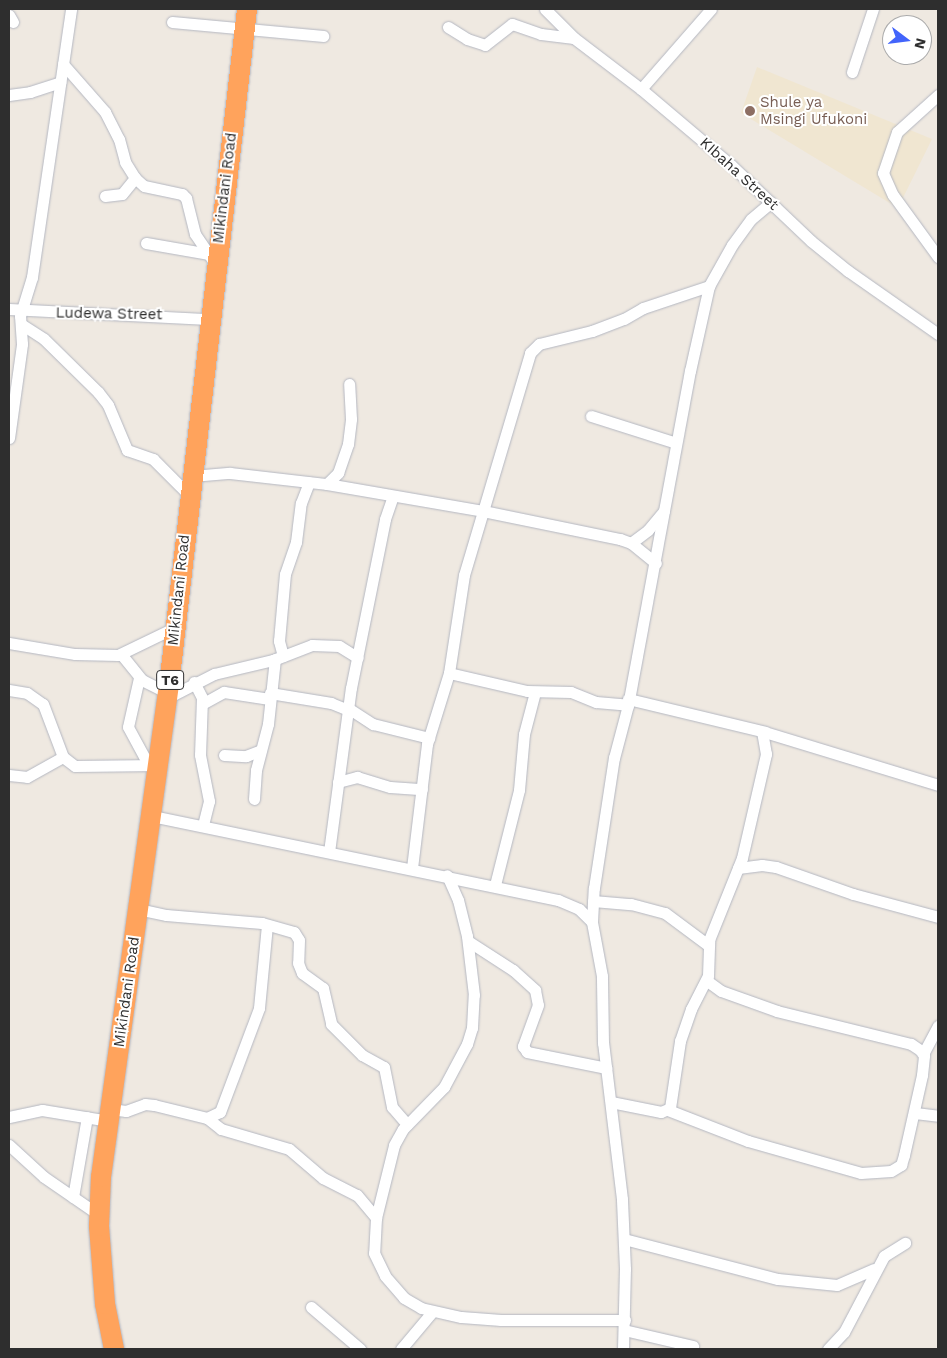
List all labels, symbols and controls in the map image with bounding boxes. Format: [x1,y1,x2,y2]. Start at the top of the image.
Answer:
north arrow [882,15,932,65]
text: N [911,37,930,51]
place label: Shule ya Msingi Ufukoni [760,93,867,128]
marker: Shule ya Msingi Ufukoni [744,105,756,117]
street label: Mikindani Road [209,132,241,244]
street label: KIbaha Street [696,134,782,214]
street label: Ludewa Street [55,304,163,324]
street label: Mikindani Road [164,534,194,646]
road number: T6 [155,668,185,692]
street label: Mikindani Road [110,936,144,1048]

